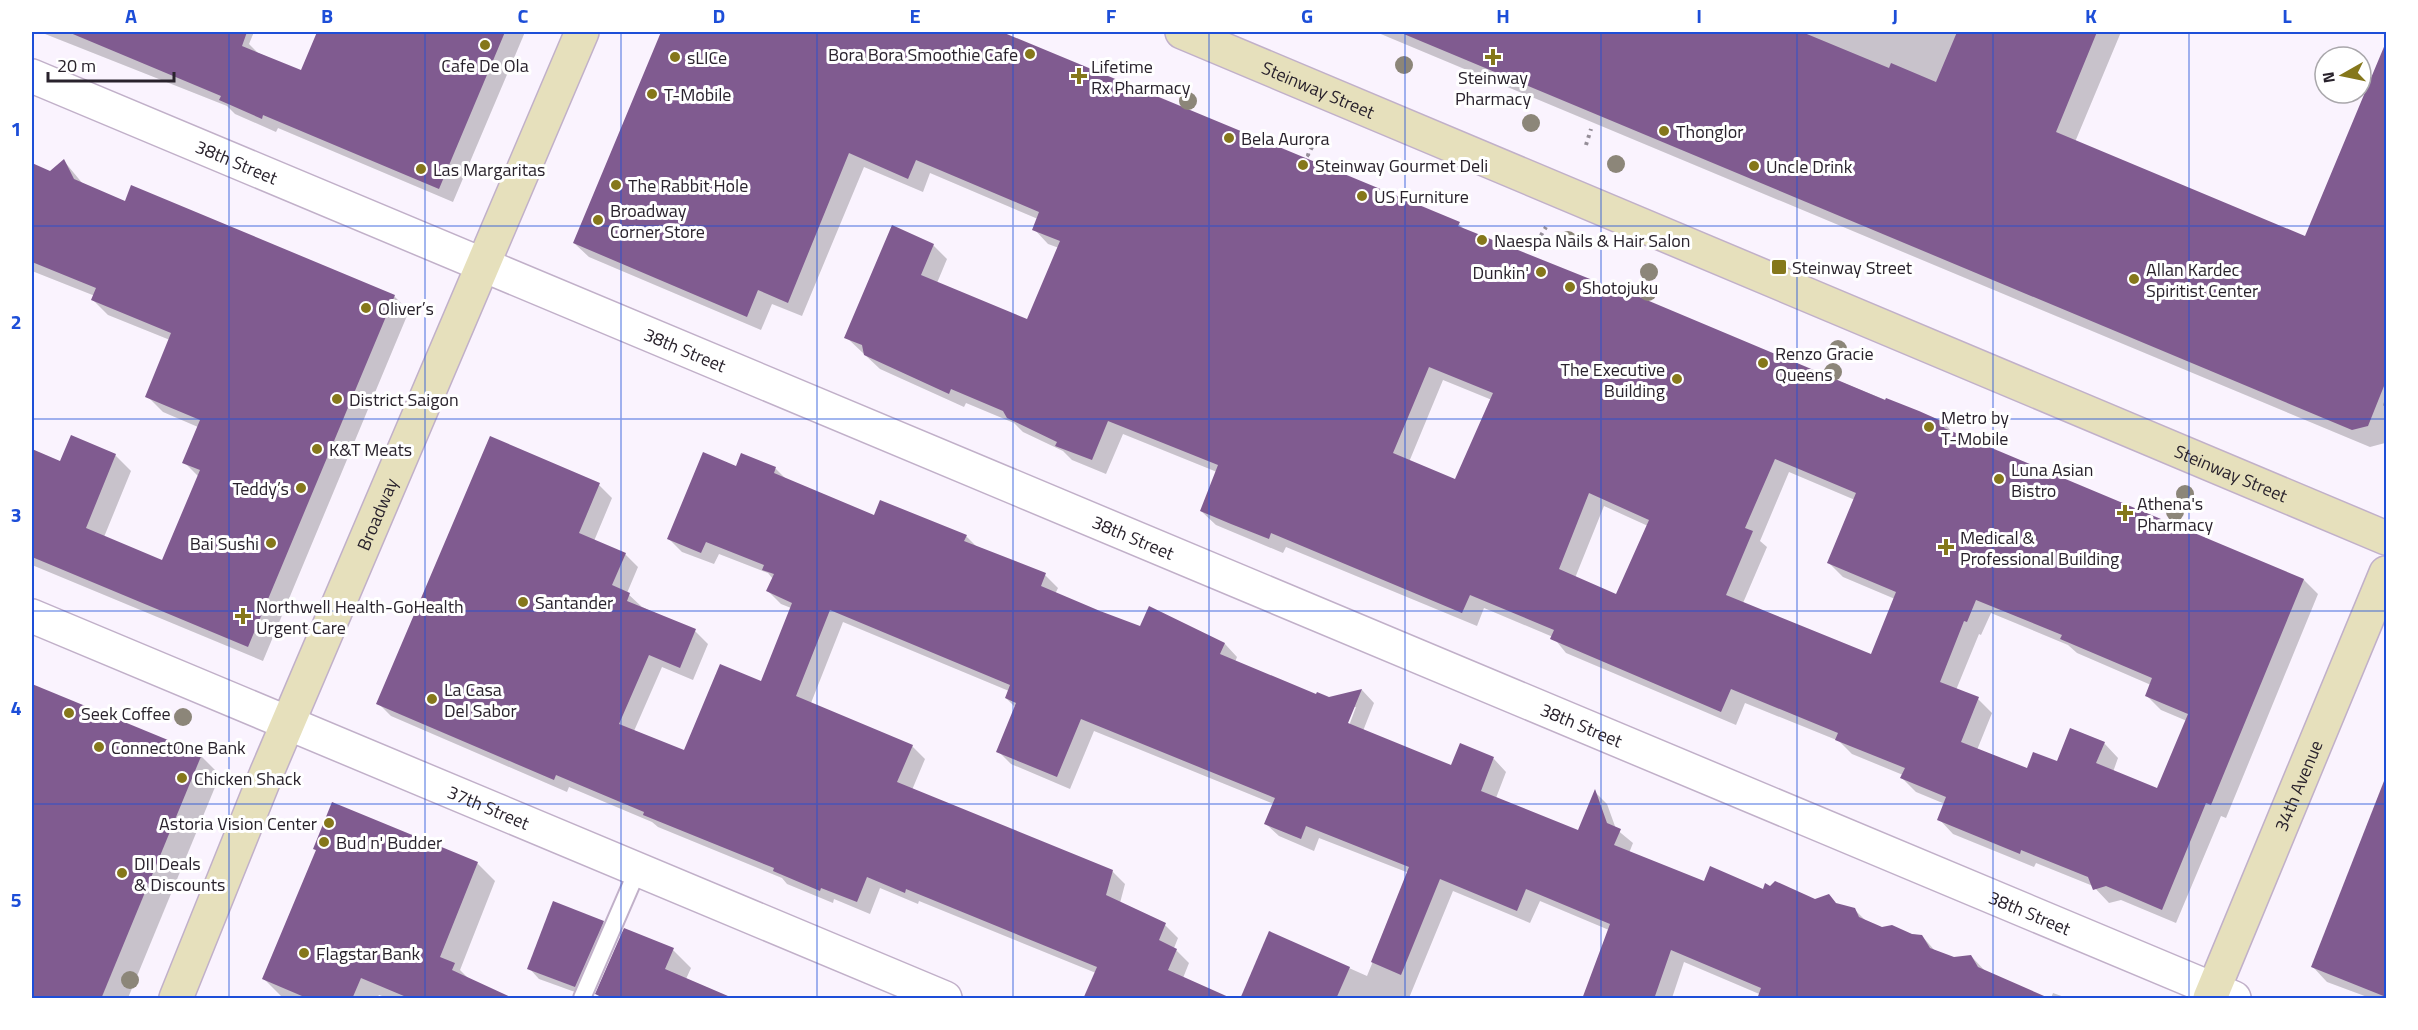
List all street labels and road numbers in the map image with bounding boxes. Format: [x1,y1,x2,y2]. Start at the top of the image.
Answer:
street label: Steinway Street [1258,54,1380,125]
street label: 38th Street [192,133,283,191]
street label: 38th Street [640,320,731,379]
street label: Steinway Street [2170,437,2292,509]
street label: Broadway [349,473,404,555]
street label: 38th Street [1088,508,1179,567]
street label: 38th Street [1536,696,1627,754]
street label: 34th Avenue [2267,736,2329,835]
street label: 37th Street [443,778,534,836]
street label: 38th Street [1985,883,2076,942]

